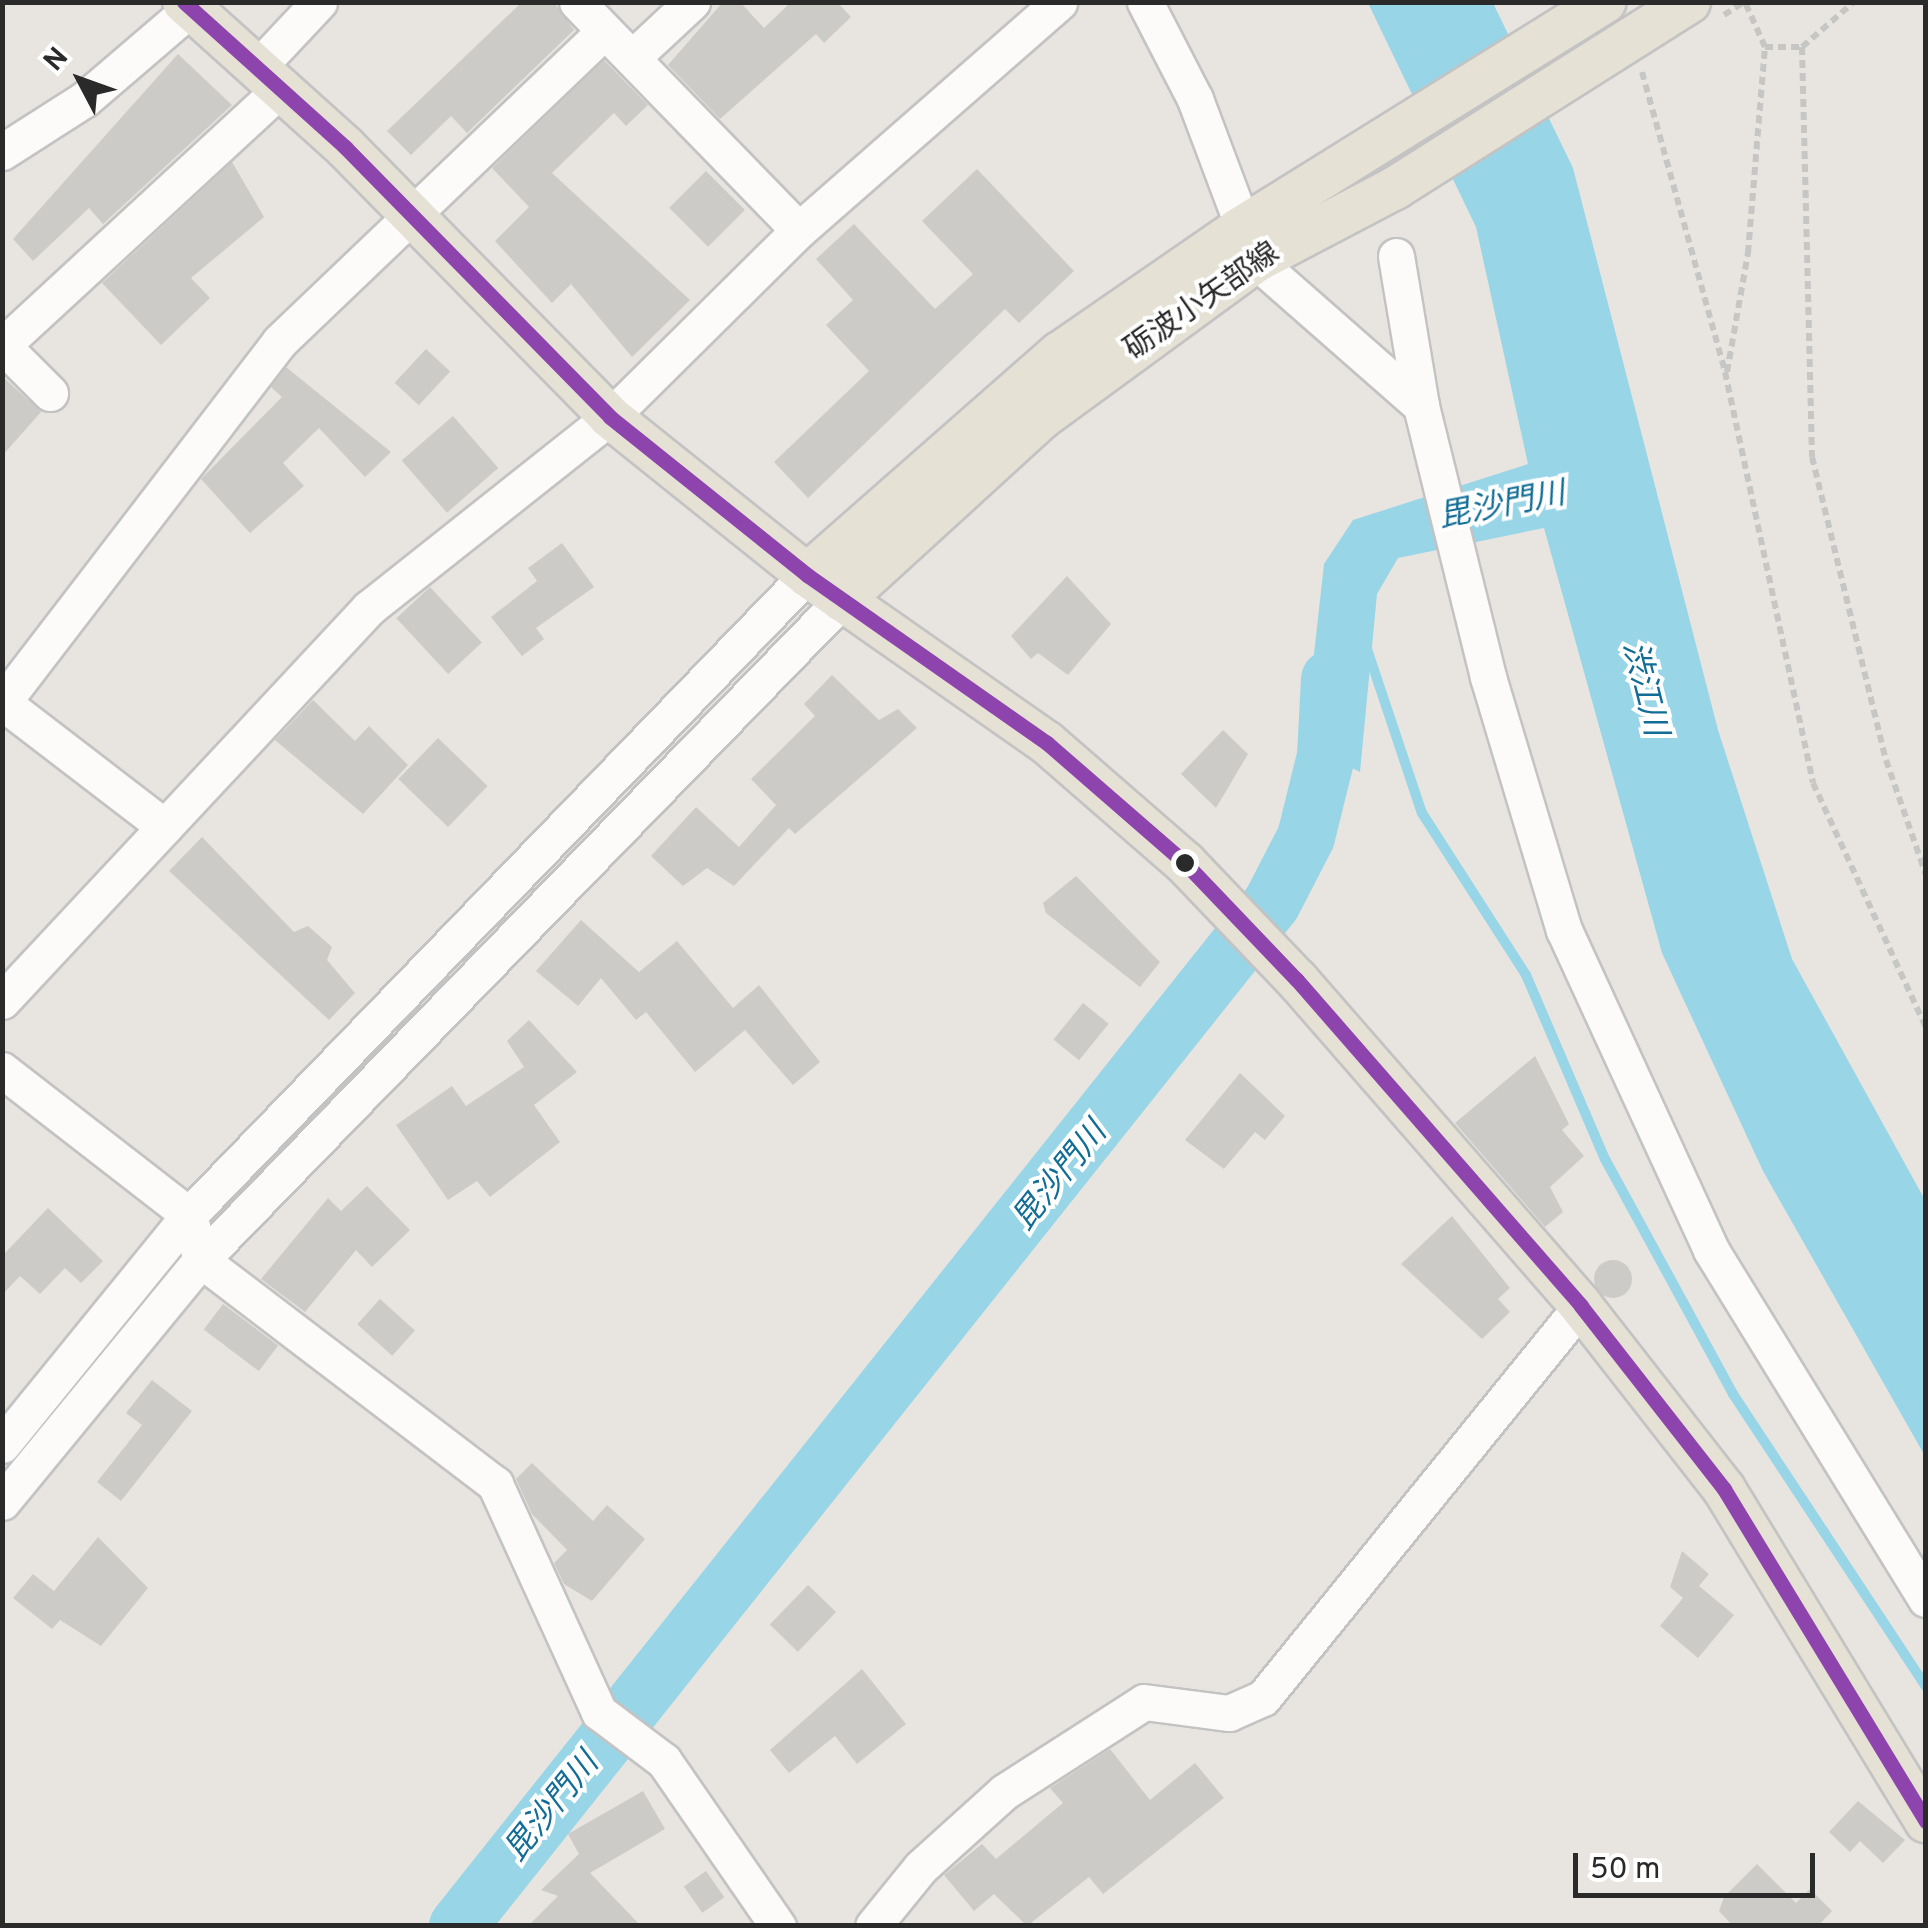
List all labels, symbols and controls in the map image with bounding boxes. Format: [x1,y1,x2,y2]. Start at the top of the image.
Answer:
north arrow [30,30,130,130]
text: N [37,41,78,80]
street label: 砺波小矢部線 [1119,237,1287,369]
water label: 毘沙門川 [1436,476,1568,538]
water label: 渋江川 [1613,638,1673,740]
unlabelled marker [1175,853,1195,873]
water label: 毘沙門川 [1006,1115,1116,1239]
water label: 毘沙門川 [498,1746,608,1870]
scale bar [1578,1833,1820,1895]
text: 50 m [1590,1852,1660,1889]

